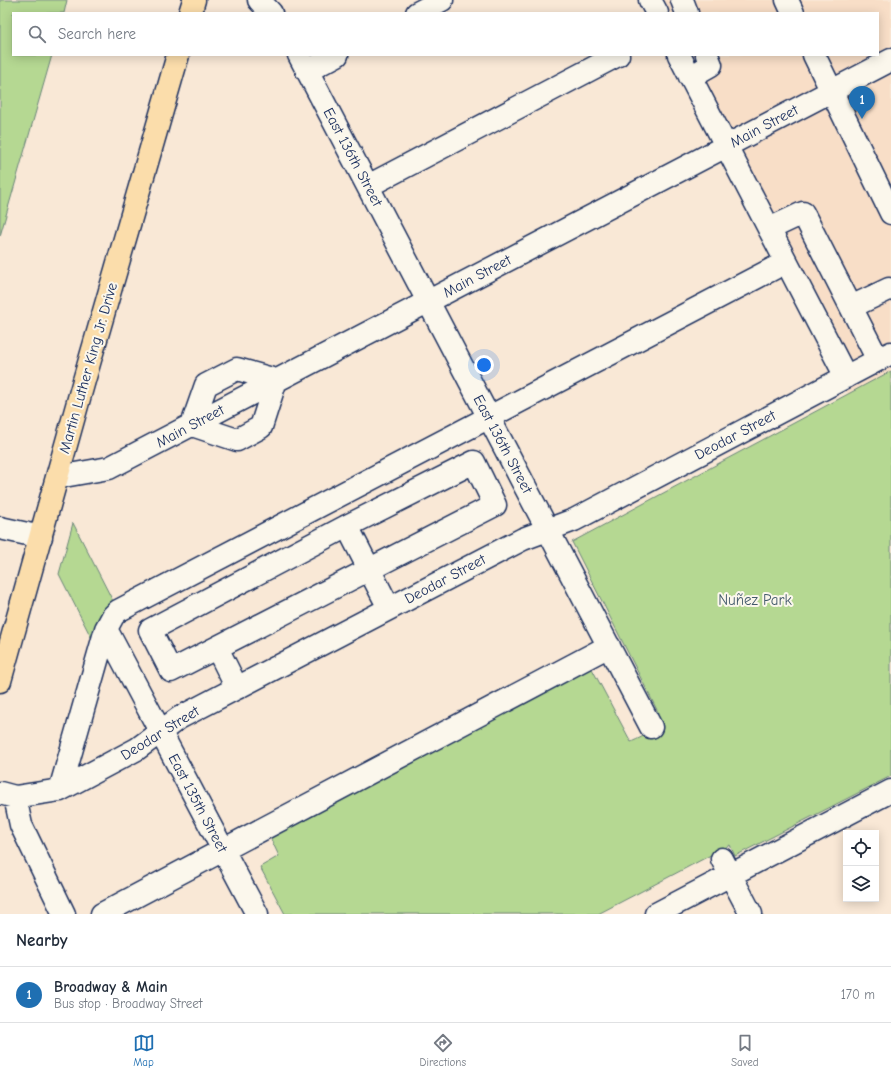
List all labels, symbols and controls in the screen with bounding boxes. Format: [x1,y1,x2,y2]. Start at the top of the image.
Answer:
search box [12,12,879,56]
icon: search [26,23,48,45]
text: Search here [58,25,136,43]
pin: 1 [849,86,875,119]
street label: Main Street [727,100,802,151]
street label: East 136th Street [319,105,387,210]
street label: Main Street [440,250,515,301]
street label: Martin Luther King Jr. Drive [55,280,121,456]
your location [474,355,494,375]
street label: East 136th Street [469,392,537,497]
street label: Main Street [153,400,228,451]
street label: Deodar Street [691,406,779,464]
street label: Deodar Street [401,550,489,608]
park label: Nuñez Park [718,591,793,609]
street label: Deodar Street [117,701,203,764]
street label: East 135th Street [164,751,232,856]
map controls [843,830,879,902]
button: locate [843,830,879,866]
button: layers [843,866,879,902]
text: Nearby [16,931,67,950]
text: Broadway & Main [54,978,168,996]
text: 1 [26,987,32,1002]
text: 170 m [841,987,875,1002]
text: Bus stop · Broadway Street [54,996,202,1011]
tab: Map [133,1032,155,1069]
tab: Directions [420,1032,466,1069]
tab: Saved [731,1032,758,1069]

